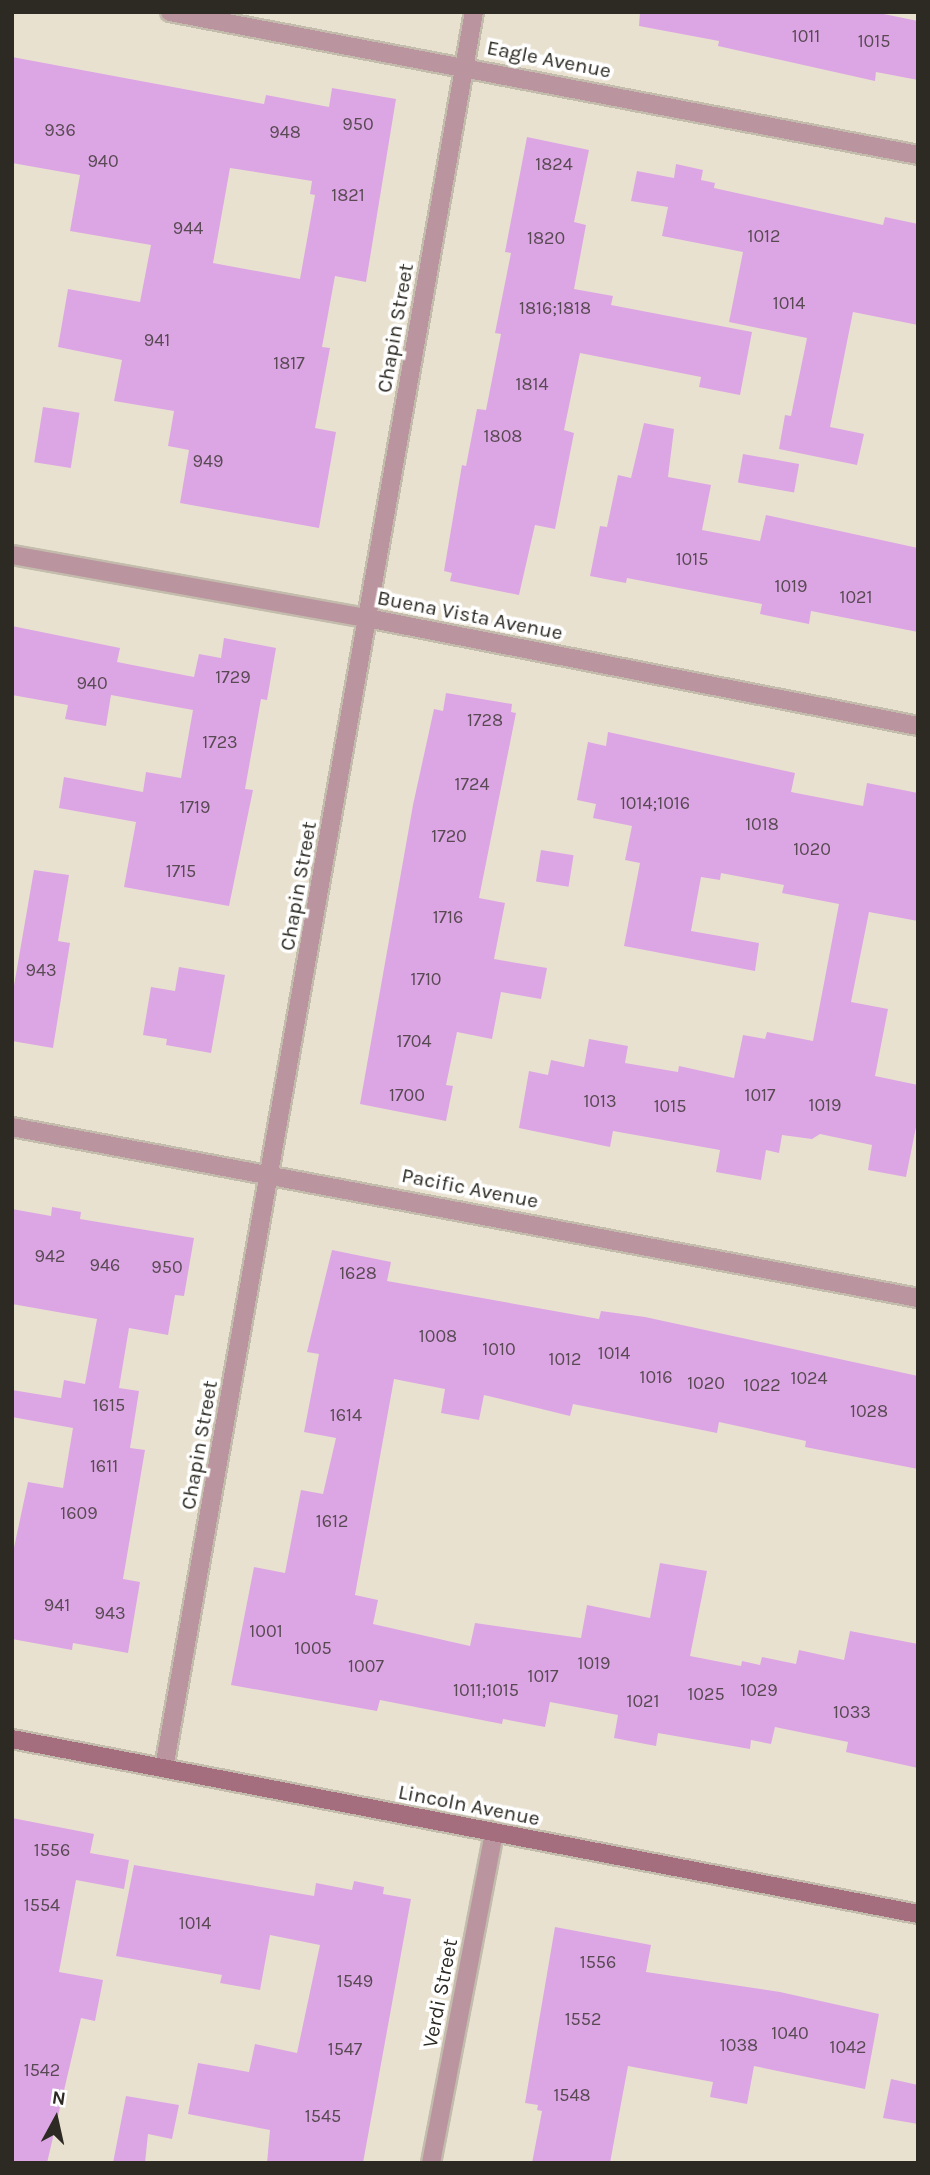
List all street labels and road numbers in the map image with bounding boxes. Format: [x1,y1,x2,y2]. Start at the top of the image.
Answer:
street label: Eagle Avenue [485,35,613,83]
street label: Chapin Street [371,261,419,395]
street label: Buena Vista Avenue [375,585,565,645]
street label: Chapin Street [274,819,322,953]
street label: Pacific Avenue [400,1162,540,1214]
street label: Chapin Street [175,1378,223,1512]
street label: Lincoln Avenue [396,1779,542,1831]
street label: Verdi Street [417,1936,463,2050]

